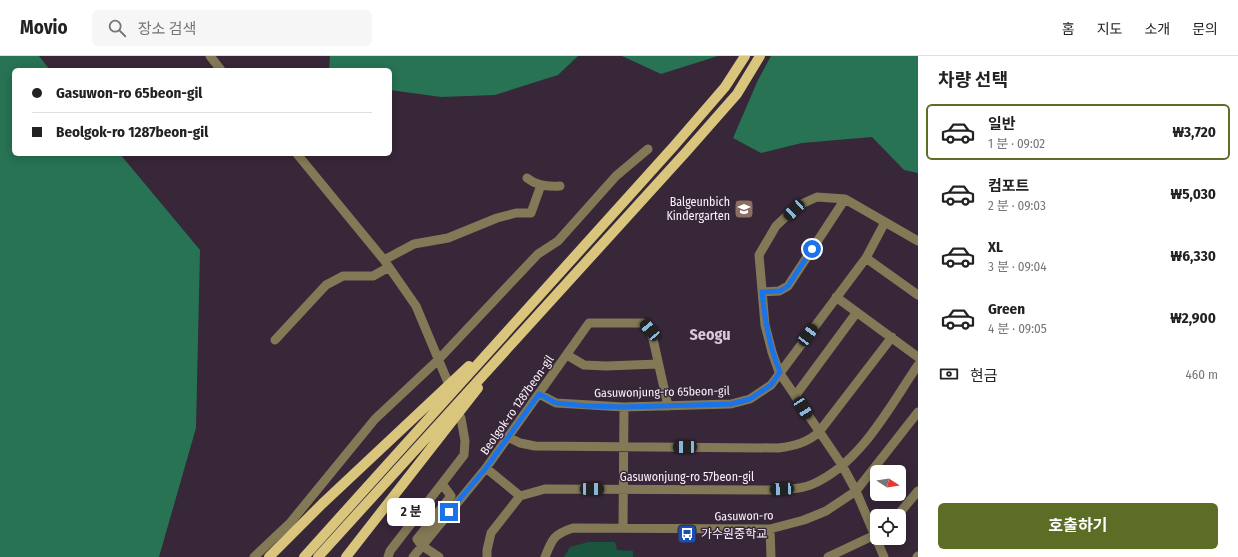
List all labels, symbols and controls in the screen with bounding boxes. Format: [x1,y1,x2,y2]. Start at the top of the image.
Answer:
search box [92,10,372,46]
text: Movio [20,16,68,39]
icon: search [106,17,128,39]
text: 장소 검색 [138,20,196,38]
text: 홈 [1062,21,1075,38]
text: 지도 [1097,21,1122,38]
text: 소개 [1144,21,1170,38]
text: 문의 [1192,21,1218,38]
text: 차량 선택 [938,69,1008,91]
text: Gasuwon-ro 65beon-gil [56,84,202,102]
icon: car [940,114,976,150]
text: 일반 [988,115,1016,133]
text: Beolgok-ro 1287beon-gil [56,123,208,141]
text: ₩3,720 [1172,123,1216,141]
text: 1 분 · 09:02 [988,136,1045,151]
icon: car [940,176,976,212]
text: 컴포트 [988,177,1029,195]
text: ₩5,030 [1171,185,1216,203]
place label: Balgeunbich Kindergarten [666,195,730,223]
car [781,197,807,223]
school or university icon: Balgeunbich Kindergarten [733,198,755,220]
text: 2 분 · 09:03 [988,198,1046,213]
icon: car [940,238,976,274]
text: XL [988,238,1003,256]
route start [803,240,821,258]
text: ₩6,330 [1171,247,1216,265]
text: 3 분 · 09:04 [988,259,1047,274]
icon: car [940,300,976,336]
text: Green [988,300,1025,318]
text: ₩2,900 [1170,309,1216,327]
car [638,317,662,343]
text: 4 분 · 09:05 [988,321,1047,336]
car [796,322,820,348]
district label: Seogu [689,325,731,344]
street label: Beolgok-ro 1287beon-gil [477,353,557,457]
icon: cash [938,363,960,385]
text: 현금 [970,367,998,385]
text: 460 m [1185,367,1218,382]
street label: Gasuwonjung-ro 65beon-gil [594,384,730,400]
car [791,395,815,421]
car [673,441,697,453]
north arrow [870,465,906,501]
map controls [870,465,906,545]
street label: Gasuwonjung-ro 57beon-gil [620,470,754,484]
car [770,482,794,496]
car [580,483,604,495]
callout: 2 분 [387,498,435,526]
route end [440,503,458,521]
button: 호출하기 [938,503,1218,549]
text: 2 분 [401,504,421,519]
street label: Gasuwon-ro [714,508,774,524]
button: locate [870,509,906,545]
bus stop icon: 가수원중학교 [676,523,698,545]
place label: 가수원중학교 [701,527,767,541]

